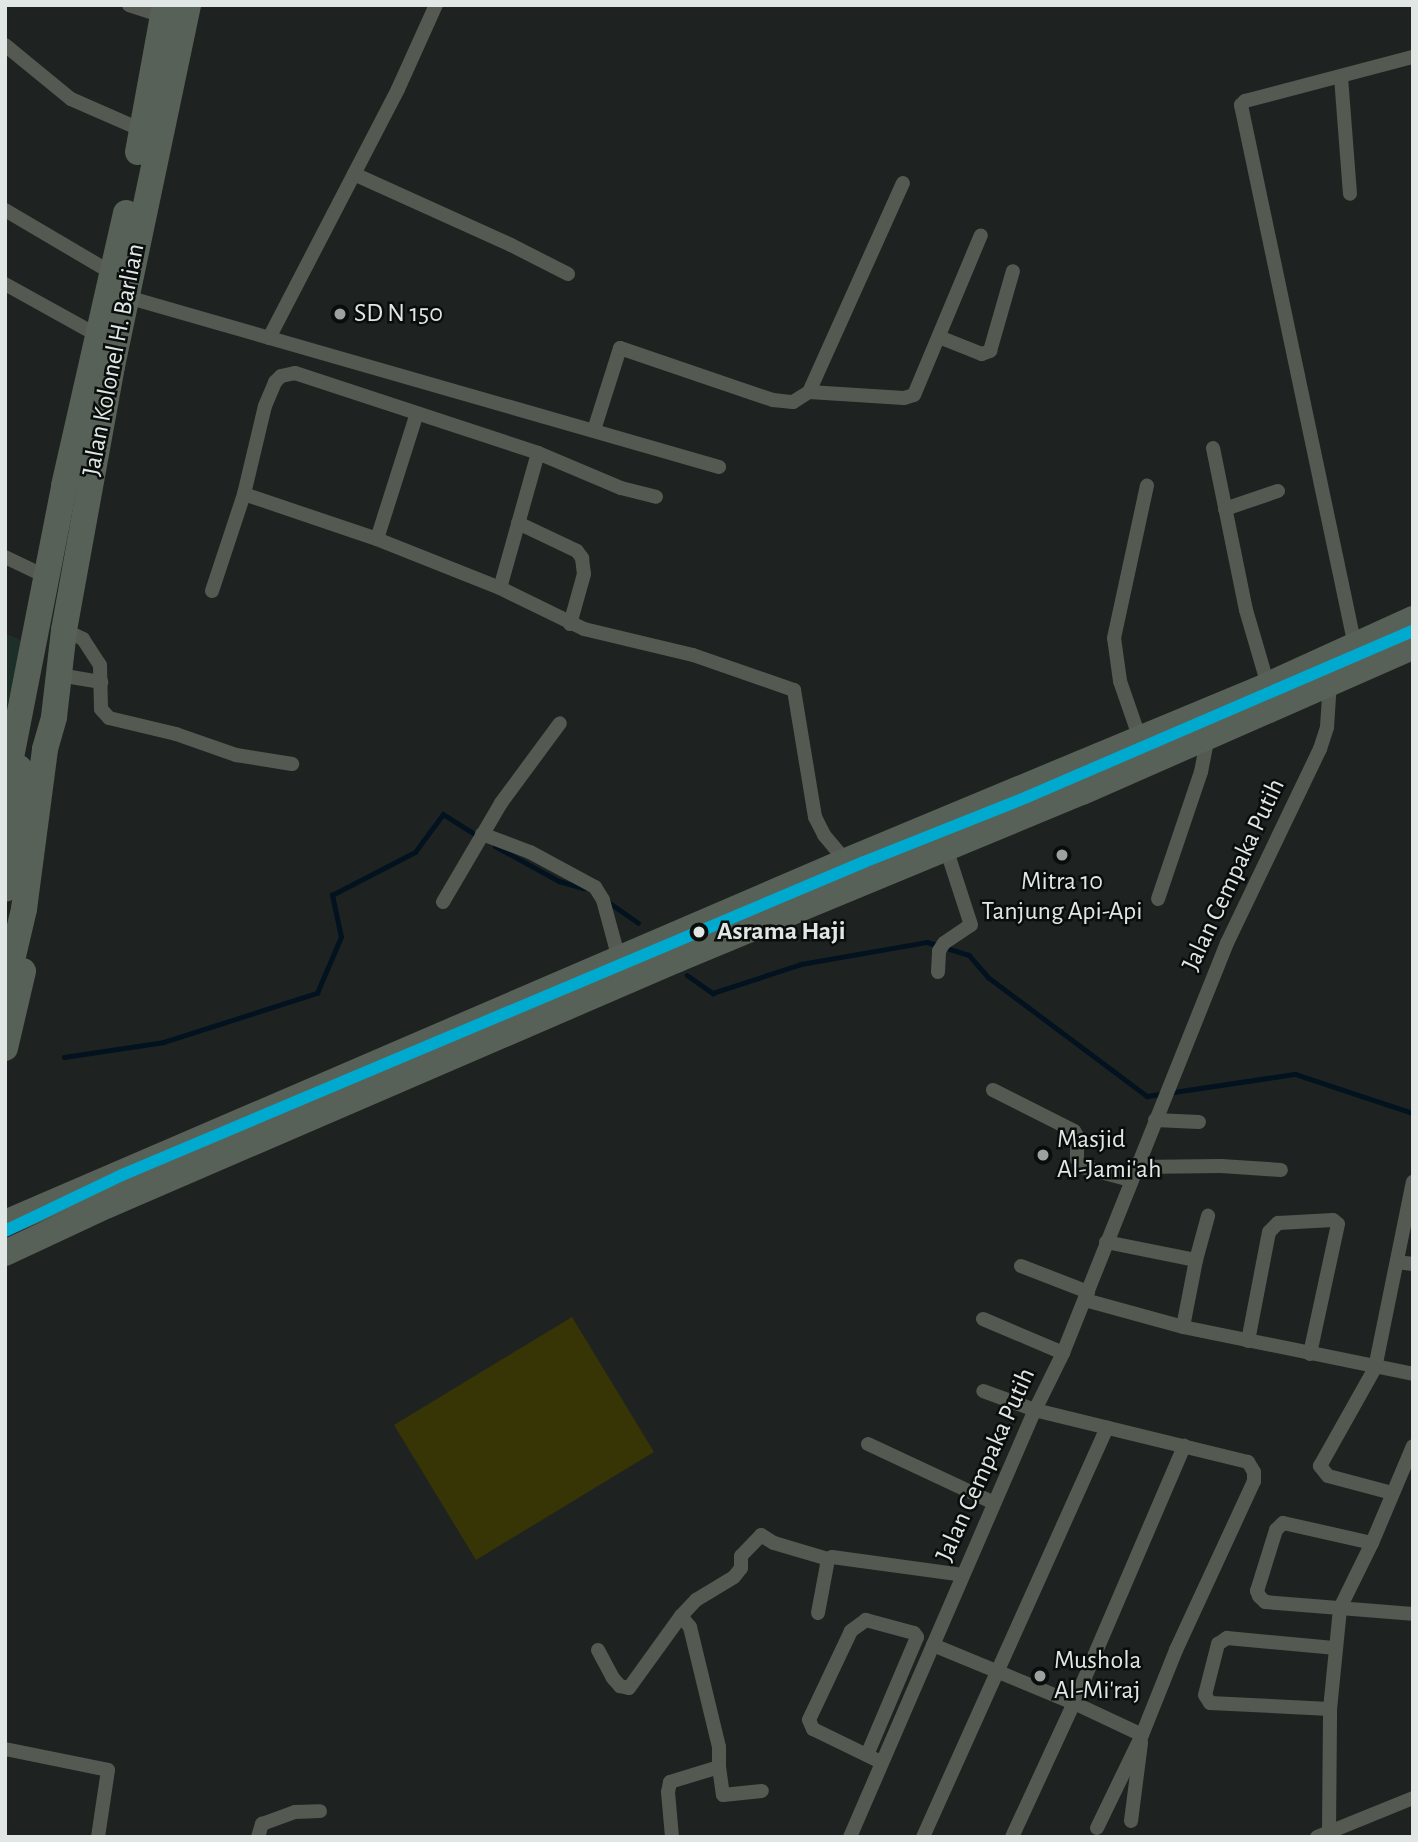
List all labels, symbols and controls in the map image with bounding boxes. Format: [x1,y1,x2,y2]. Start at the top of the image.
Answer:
street label: Jalan Kolonel H. Barlian [76,241,152,479]
place label: SD N 150 [354,298,443,330]
marker: SD N 150 [332,306,348,322]
street label: Jalan Cempaka Putih [1176,774,1292,976]
marker: Mitra 10 Tanjung Api-Api [1054,847,1070,863]
place label: Mitra 10 Tanjung Api-Api [981,866,1143,928]
place label: Asrama Haji [717,916,846,948]
marker: Asrama Haji [687,920,711,944]
place label: Masjid Al-Jami'ah [1057,1124,1162,1186]
marker: Masjid Al-Jami'ah [1035,1147,1051,1163]
street label: Jalan Cempaka Putih [929,1363,1043,1567]
place label: Mushola Al-Mi'raj [1054,1645,1142,1706]
marker: Mushola Al-Mi'raj [1032,1668,1048,1684]

